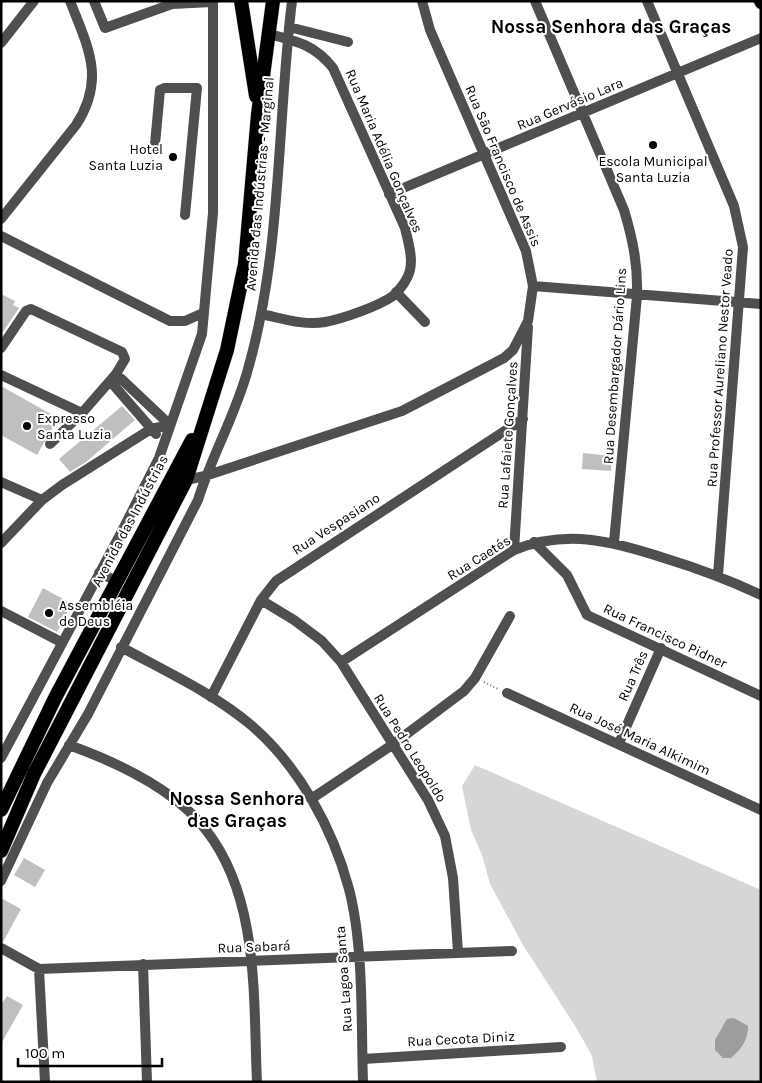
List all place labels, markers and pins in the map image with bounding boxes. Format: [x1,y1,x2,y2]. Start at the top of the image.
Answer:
marker: Escola Municipal Santa Luzia [647,139,659,151]
place label: Hotel Santa Luzia [89,141,163,174]
marker: Hotel Santa Luzia [167,151,179,163]
place label: Escola Municipal Santa Luzia [598,153,708,186]
place label: Expresso Santa Luzia [37,410,111,443]
marker: Expresso Santa Luzia [21,420,33,432]
place label: Assembléia de Deus [59,597,133,630]
marker: Assembléia de Deus [43,607,55,619]

